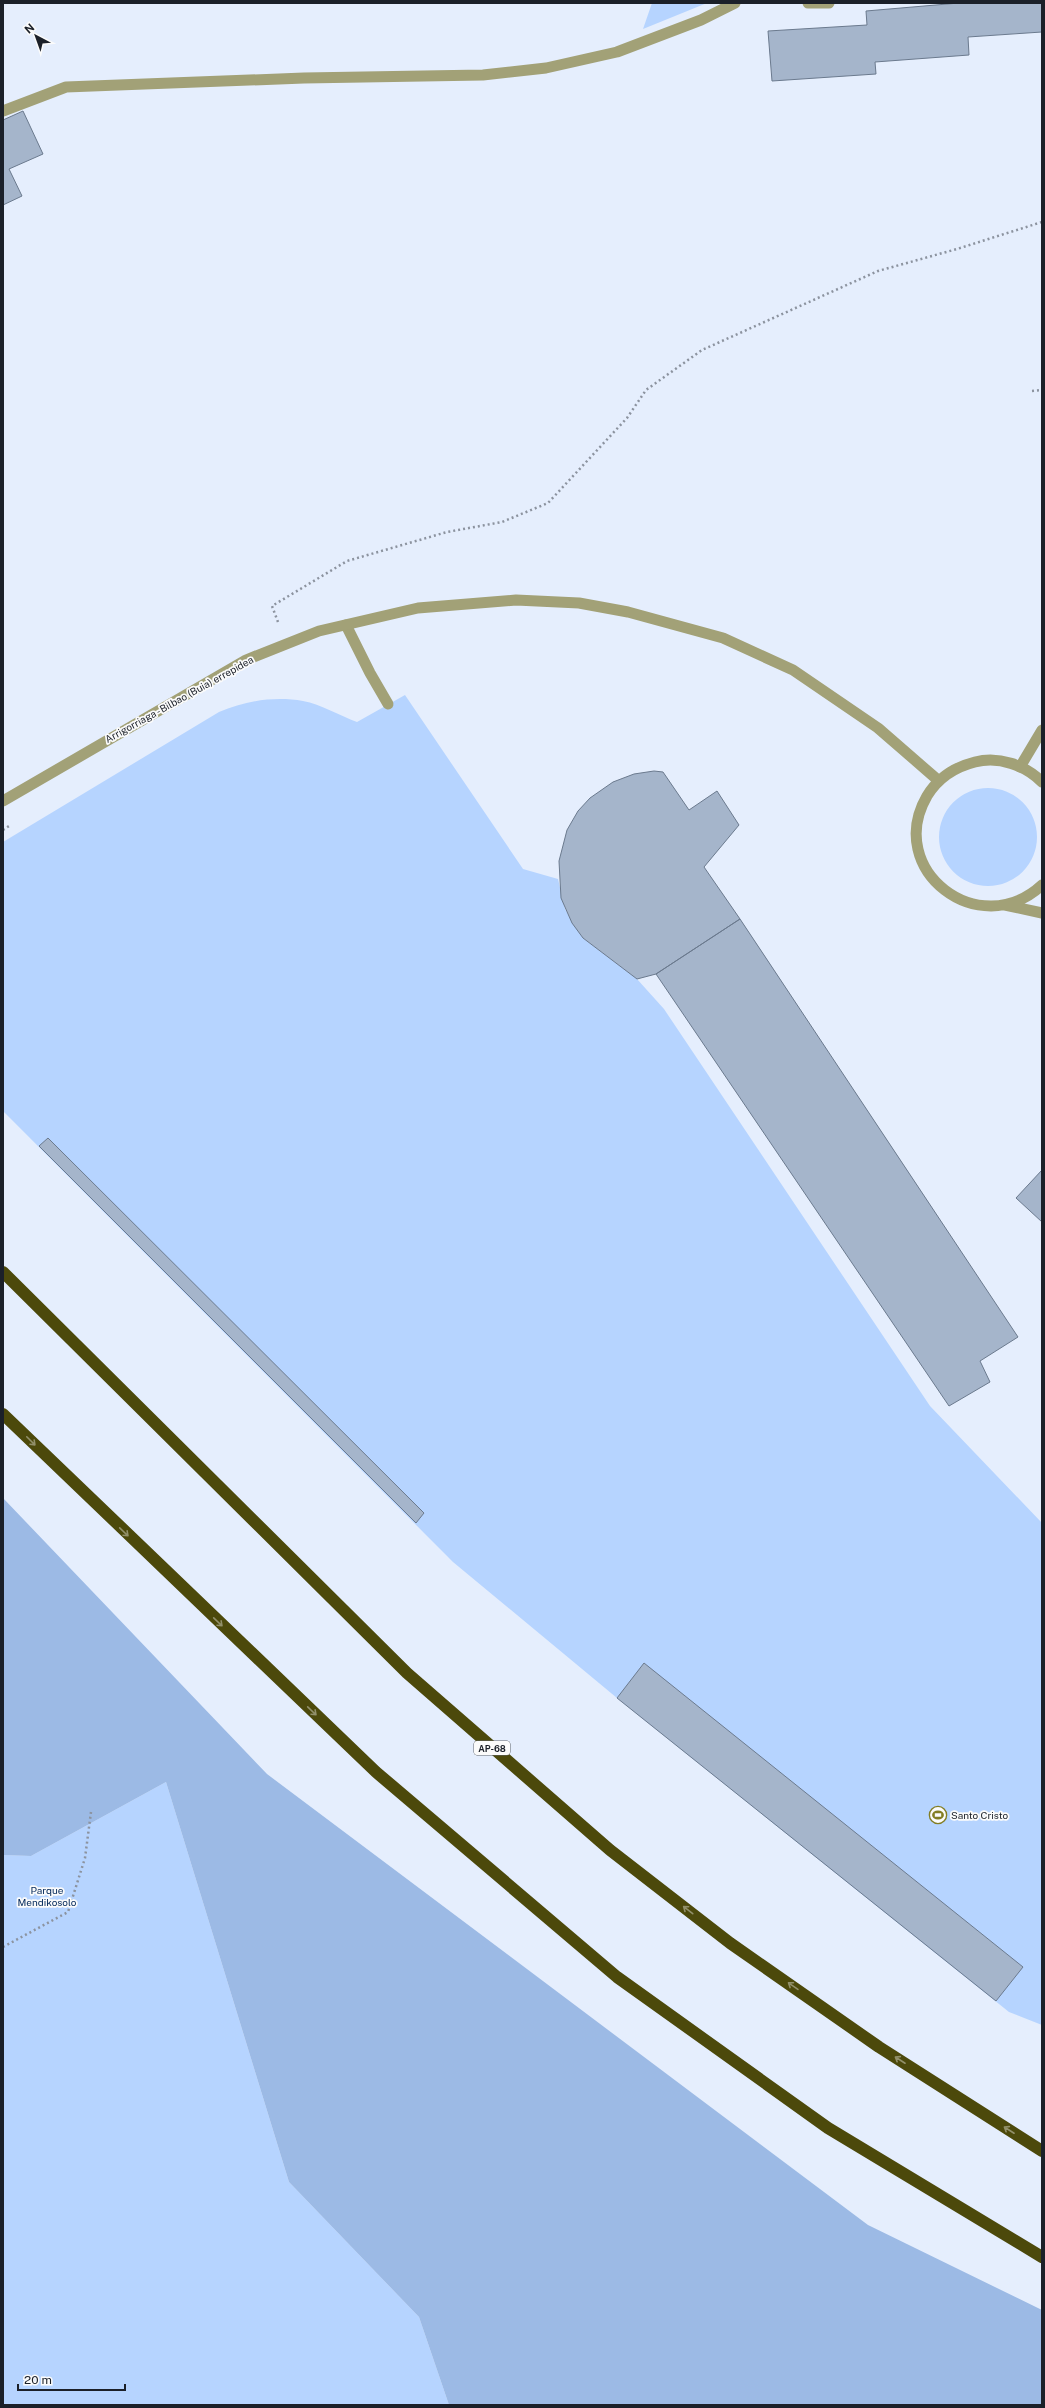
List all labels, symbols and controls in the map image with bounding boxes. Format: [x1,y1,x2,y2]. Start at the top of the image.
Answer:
north arrow [16,16,56,56]
text: N [22,21,37,36]
street label: Arrigorriaga - Bilbao (Buia) errepidea [103,653,255,745]
one-way arrow [26,1436,36,1446]
one-way arrow [119,1527,129,1536]
one-way arrow [213,1617,223,1627]
one-way arrow [307,1706,317,1716]
road number: AP-68 [474,1741,510,1755]
sports icon: Santo Cristo [928,1805,948,1825]
place label: Santo Cristo [951,1809,1008,1821]
park label: Parque Mendikosolo [18,1884,77,1908]
one-way arrow [682,1906,693,1914]
one-way arrow [787,1982,798,1990]
one-way arrow [895,2056,906,2064]
one-way arrow [1003,2126,1015,2134]
scale bar [18,2366,125,2392]
text: 20 m [24,2373,52,2387]

